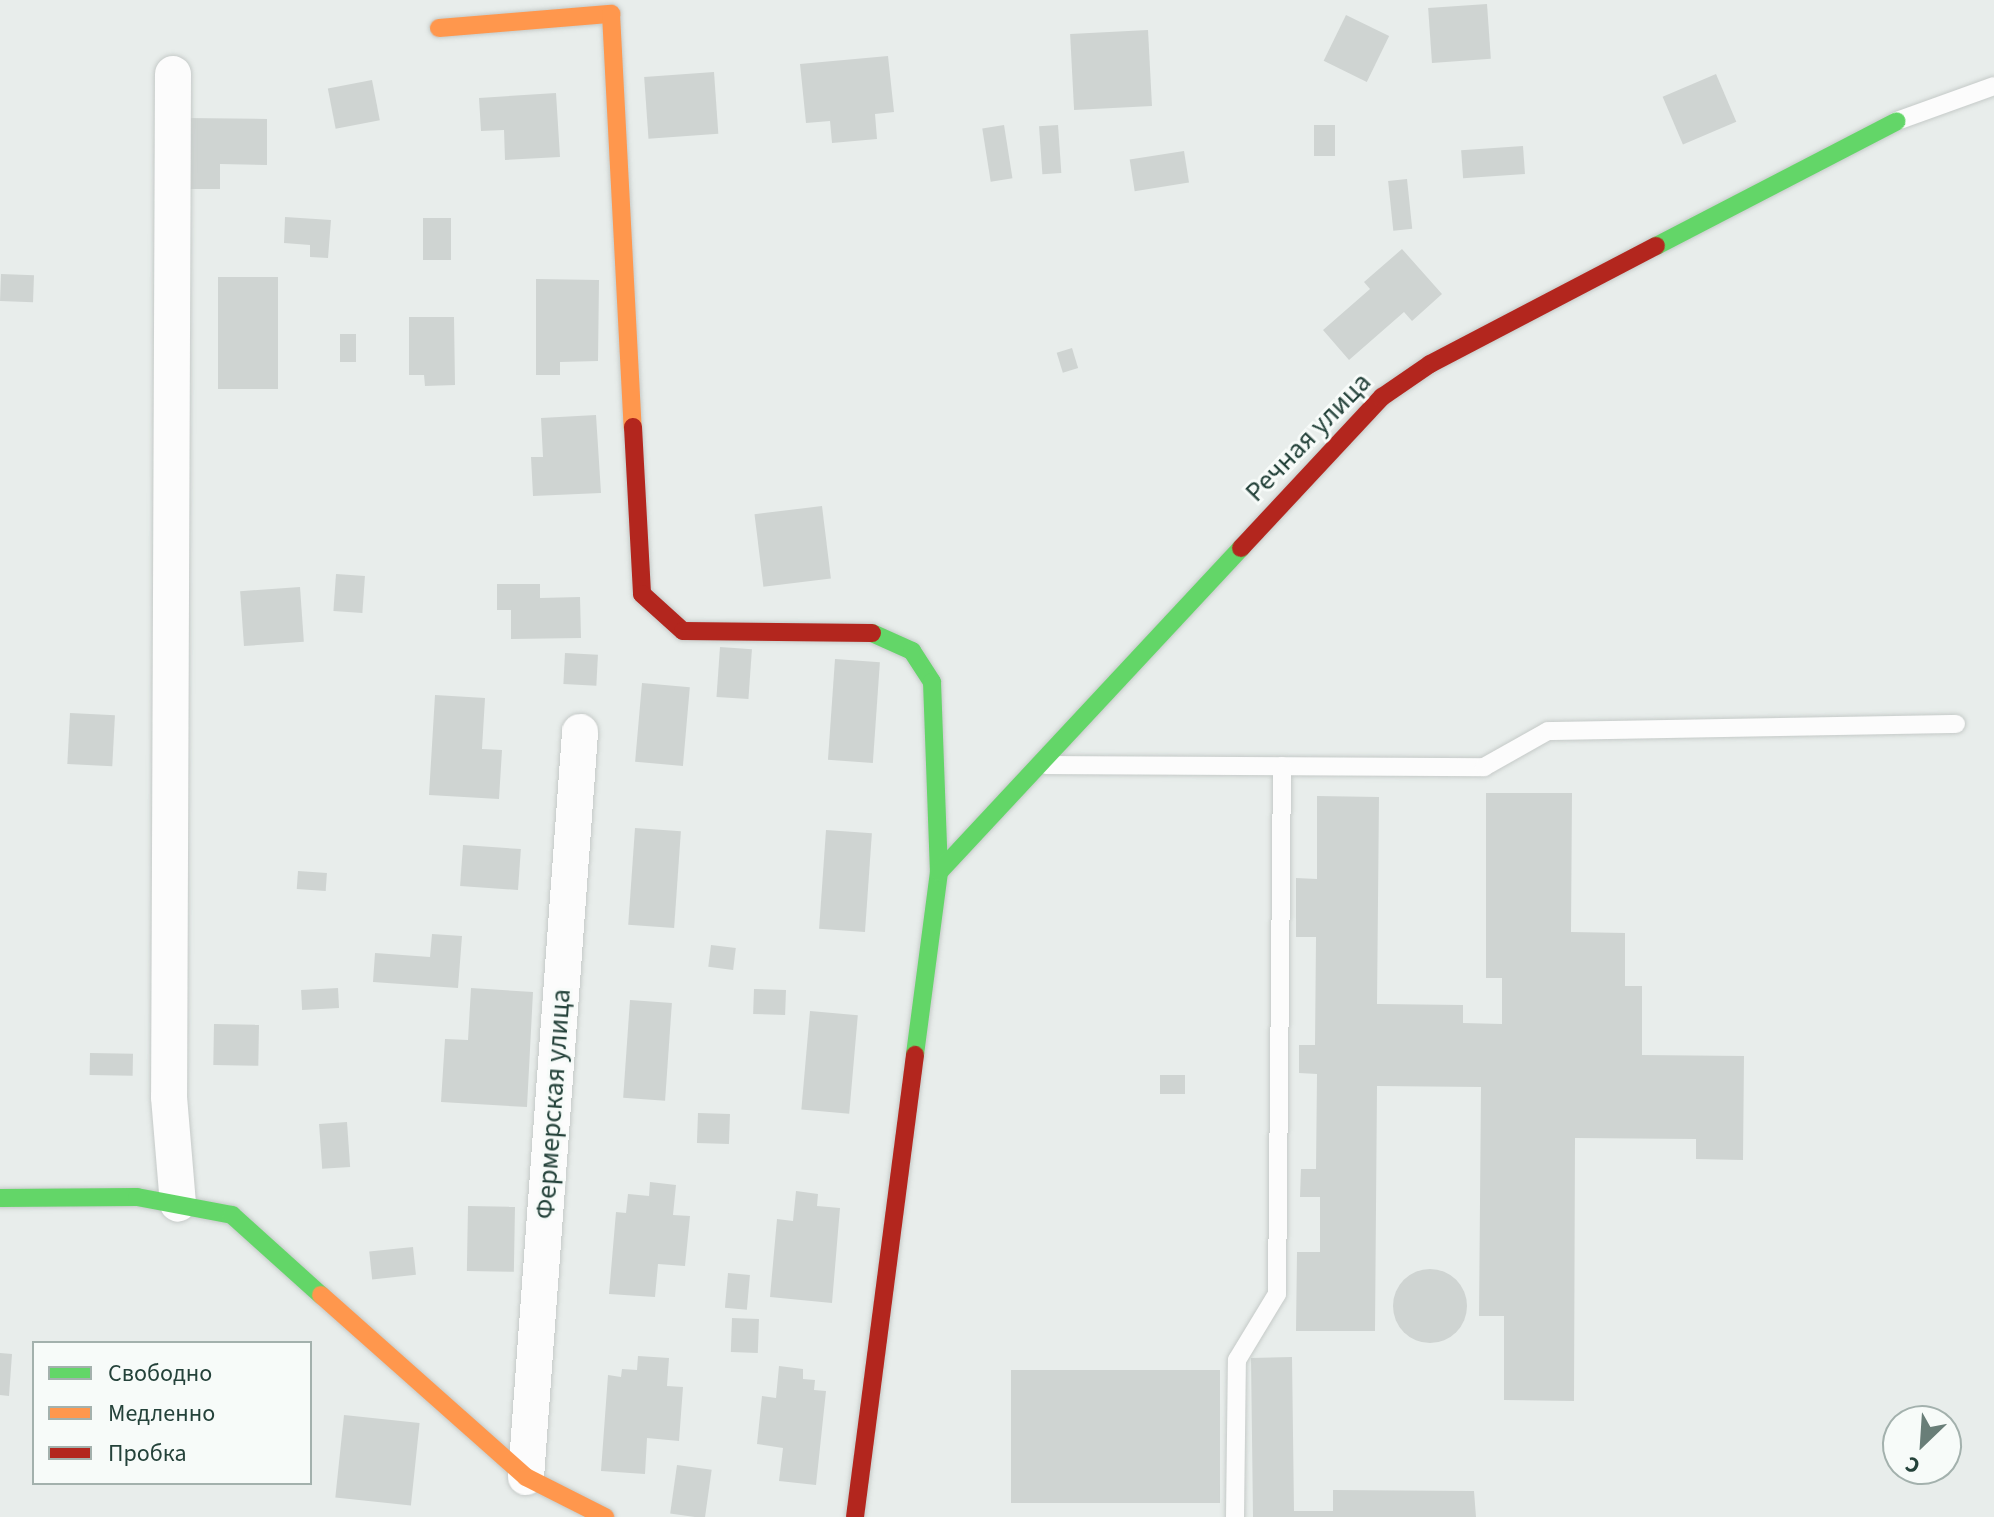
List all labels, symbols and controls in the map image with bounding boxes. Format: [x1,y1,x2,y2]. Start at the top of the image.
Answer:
street label: Речная улица [1238,365,1378,509]
street label: Фермерская улица [528,988,578,1220]
legend [32,1341,312,1485]
text: Свободно [108,1356,212,1391]
text: Медленно [108,1396,215,1431]
north arrow [1882,1405,1962,1485]
text: Пробка [108,1436,187,1471]
text: С [1900,1448,1925,1482]

